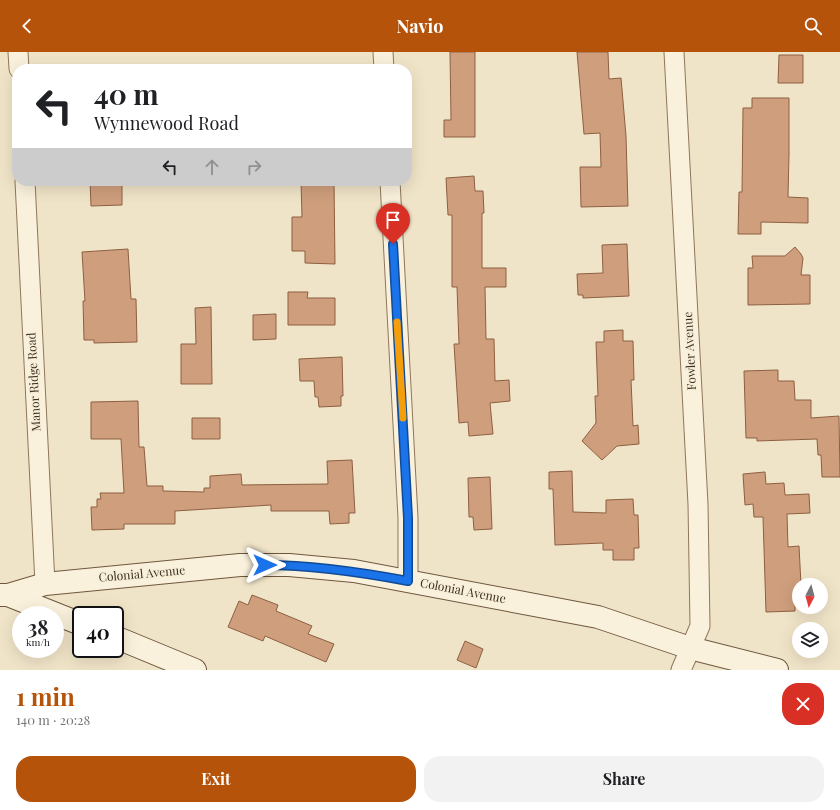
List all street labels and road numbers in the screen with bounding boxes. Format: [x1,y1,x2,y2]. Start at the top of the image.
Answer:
street label: Fowler Avenue [679,311,699,391]
street label: Manor Ridge Road [22,332,44,432]
street label: Colonial Avenue [98,561,186,585]
street label: Colonial Avenue [419,574,507,606]

